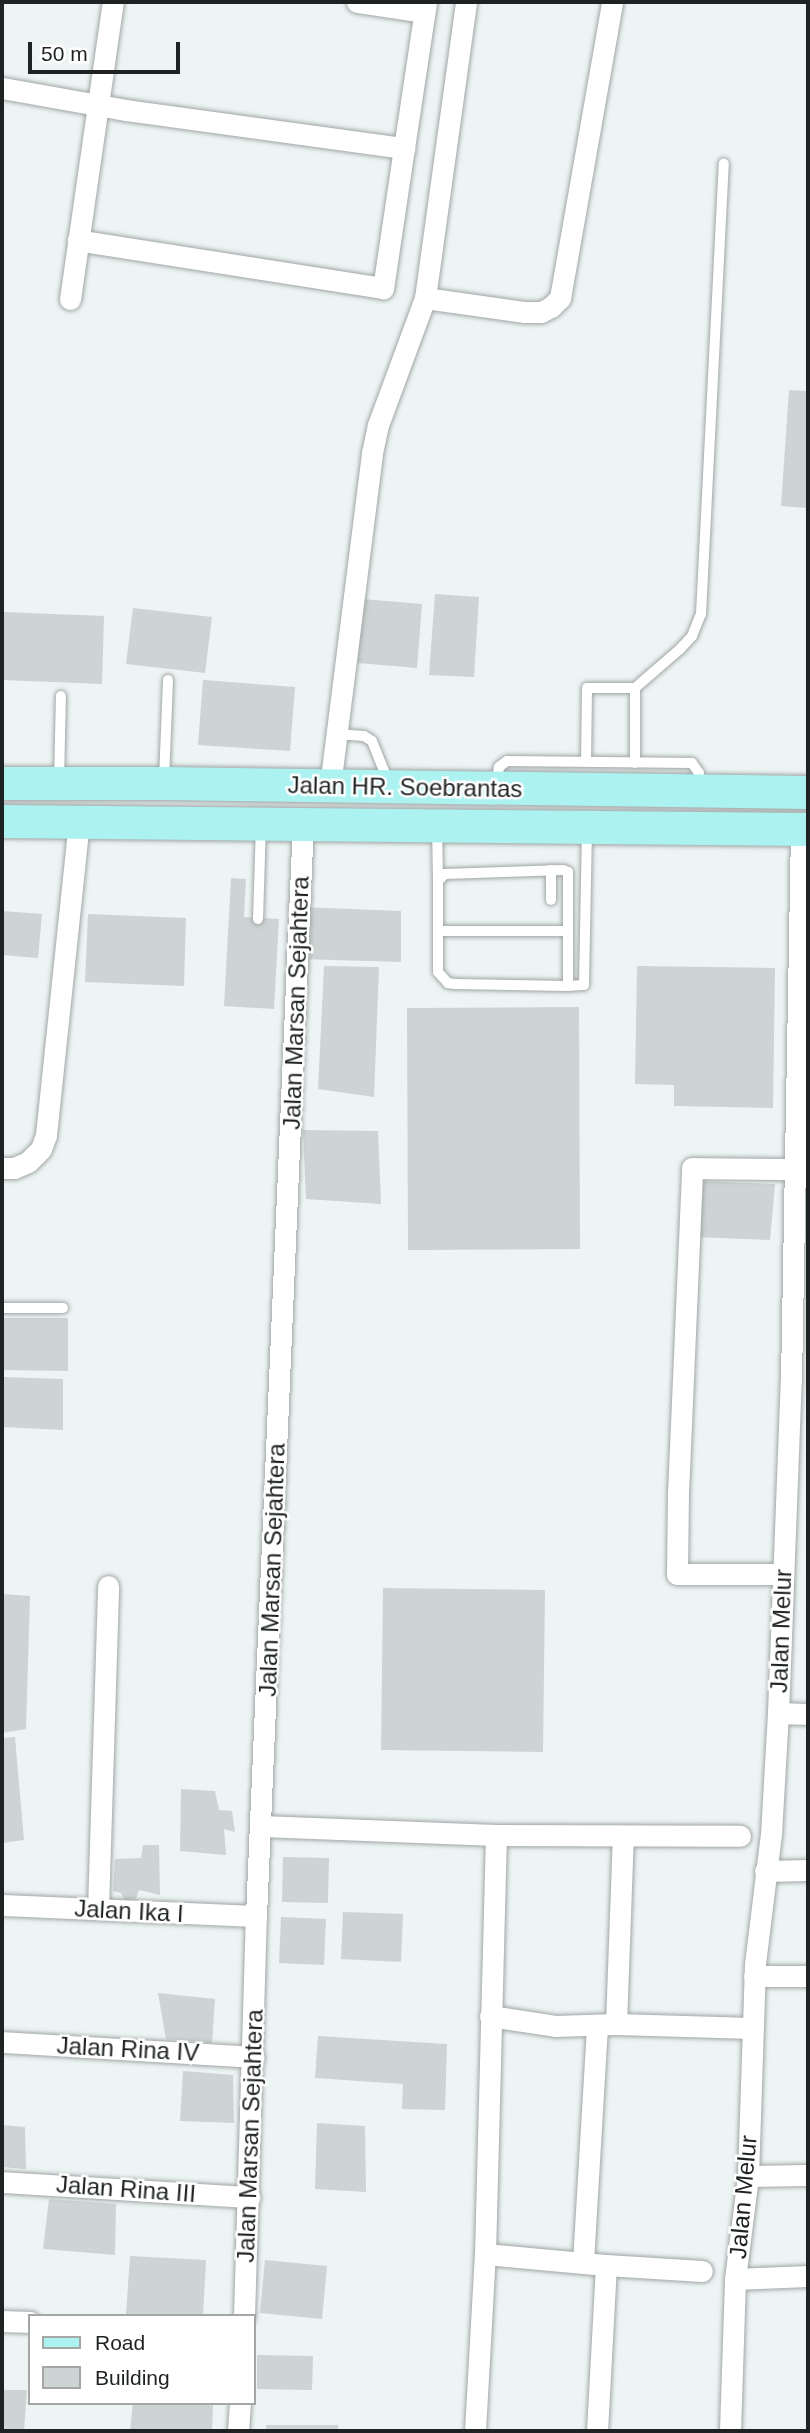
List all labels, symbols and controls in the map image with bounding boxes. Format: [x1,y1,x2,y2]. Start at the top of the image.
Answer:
scale bar [32,28,184,72]
text: 50 m [41,42,88,65]
street label: Jalan HR. Soebrantas [287,771,523,803]
street label: Jalan Marsan Sejahtera [277,876,315,1130]
street label: Jalan Marsan Sejahtera [253,1443,291,1697]
street label: Jalan Melur [764,1569,798,1693]
street label: Jalan Ika I [74,1894,184,1928]
street label: Jalan Marsan Sejahtera [231,2009,269,2263]
street label: Jalan Rina IV [56,2031,200,2067]
street label: Jalan Melur [723,2134,763,2260]
street label: Jalan Rina III [55,2170,197,2208]
legend [28,2314,256,2405]
text: Road [95,2331,145,2354]
text: Building [95,2366,170,2389]

